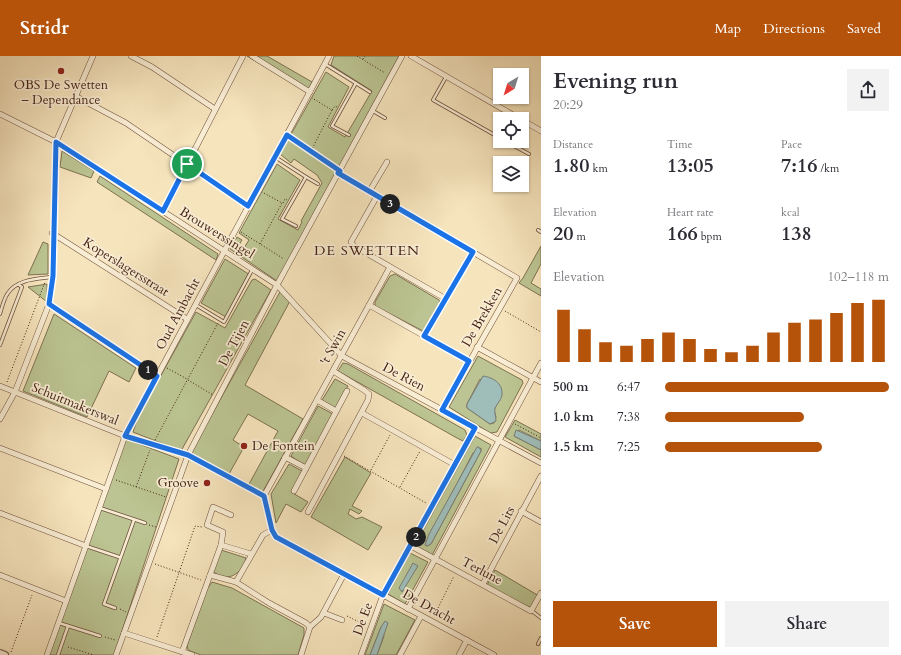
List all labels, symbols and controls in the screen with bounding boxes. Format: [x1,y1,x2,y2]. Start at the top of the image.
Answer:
text: Stridr [20,15,69,41]
text: Map [715,19,741,38]
text: Directions [763,19,825,38]
text: Saved [847,19,881,38]
marker: OBS De Swetten – Dependance [56,66,66,76]
text: Evening run [553,66,678,96]
north arrow [493,68,529,104]
map controls [493,68,529,192]
button: share [847,69,889,111]
place label: OBS De Swetten – Dependance [14,76,109,109]
text: 20:29 [553,96,583,114]
button: locate [493,112,529,148]
text: Distance [553,137,593,152]
text: Time [667,137,692,152]
text: Pace [781,137,802,152]
pin [170,147,204,181]
text: 1.80 [553,152,590,179]
text: 13:05 [667,152,714,179]
text: 7:16 [781,152,818,179]
icon: arrive [176,153,198,175]
button: layers [493,156,529,192]
text: km [590,161,608,176]
text: /km [818,161,839,176]
pin: 3 [380,194,400,214]
text: 3 [387,196,393,211]
street label: Brouwerssingel [176,203,258,264]
text: Elevation [553,205,597,220]
text: Heart rate [667,205,714,220]
text: kcal [781,205,799,220]
text: 20 [553,220,574,247]
text: 166 [667,220,698,247]
text: 138 [781,220,812,247]
text: m [574,229,586,244]
text: bpm [698,229,722,244]
street label: Koperslagersstraat [80,233,172,301]
district label: DE SWETTEN [314,241,420,260]
text: Elevation [553,268,605,286]
text: 102–118 m [827,268,889,286]
street label: Oud Ambacht [152,275,204,353]
street label: De Brekken [458,283,507,350]
street label: De Tijen [214,316,254,369]
street label: 't Swin [316,325,351,368]
street label: De Rien [380,358,429,396]
pin: 1 [138,360,158,380]
text: 1 [145,362,151,377]
street label: Schuitmakerswal [29,378,122,430]
text: 500 m [553,378,588,396]
text: 6:47 [617,378,640,396]
text: 1.0 km [553,408,594,426]
text: 7:38 [617,408,640,426]
place label: De Fontein [252,437,315,455]
text: 1.5 km [553,438,594,456]
text: 7:25 [617,438,640,456]
marker: De Fontein [239,441,249,451]
place label: Groove [157,474,199,492]
marker: Groove [202,478,212,488]
street label: De Lits [485,503,519,547]
pin: 2 [406,527,426,547]
text: 2 [413,529,419,544]
street label: Terlune [458,553,506,589]
street label: De Dracht [399,585,459,629]
street label: De Ee [349,600,377,638]
button: Save [553,601,717,647]
button: Share [725,601,889,647]

